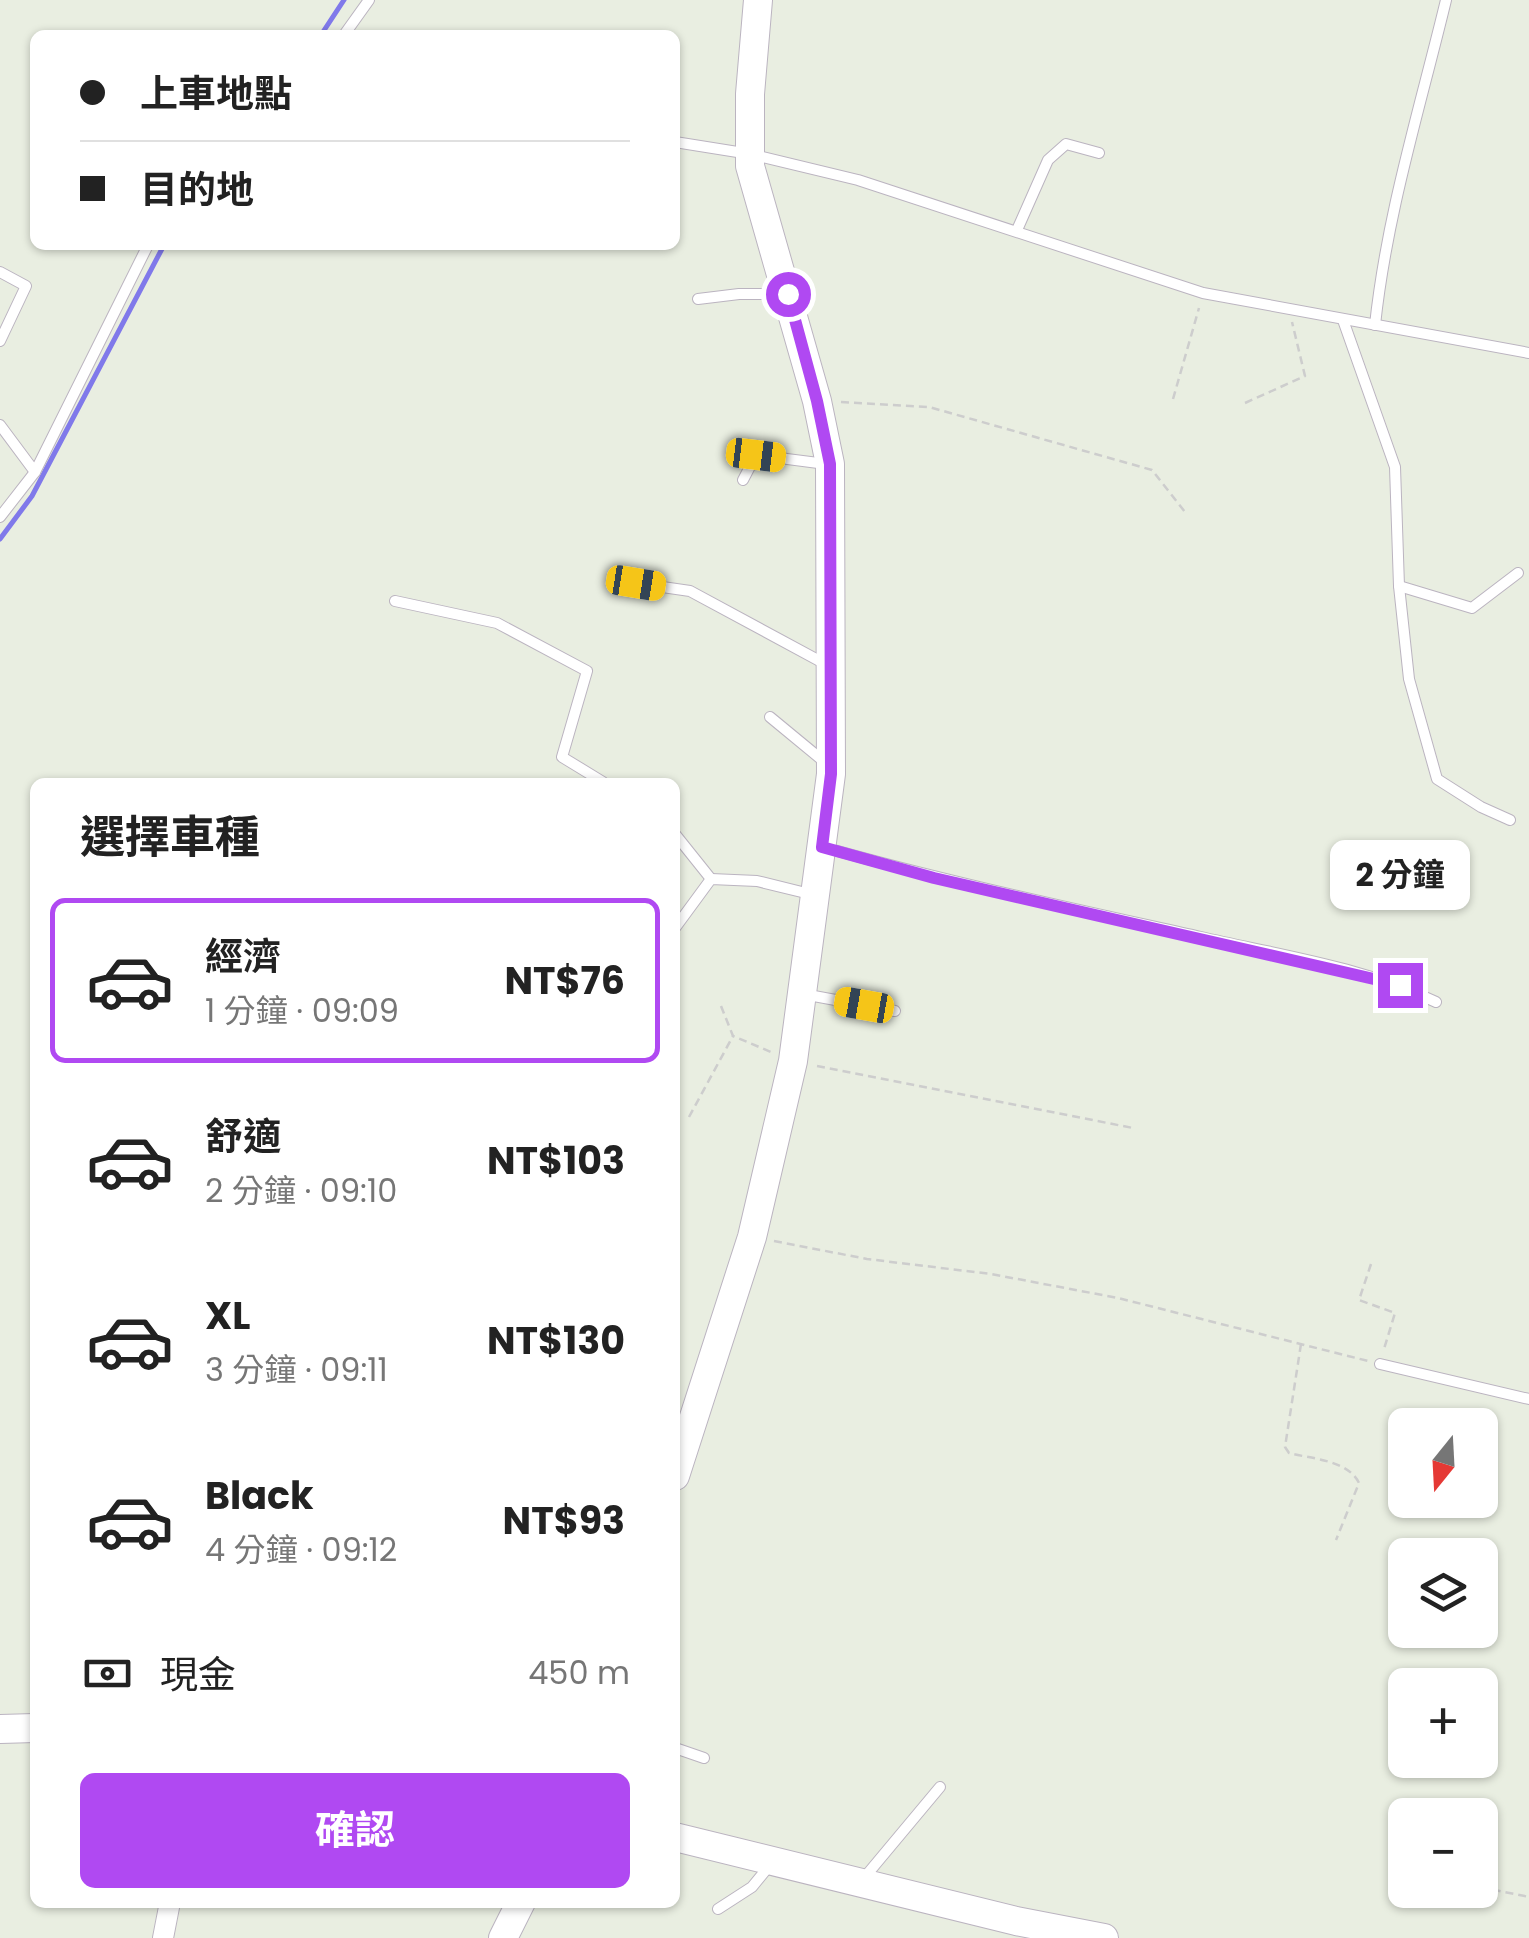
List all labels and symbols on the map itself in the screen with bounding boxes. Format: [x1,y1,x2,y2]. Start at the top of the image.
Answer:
route start [766,272,811,317]
car [724,436,788,474]
car [604,563,668,603]
callout: 2 分鐘 [1330,840,1470,910]
route end [1378,963,1423,1008]
car [832,985,896,1025]
north arrow [1388,1408,1498,1518]

